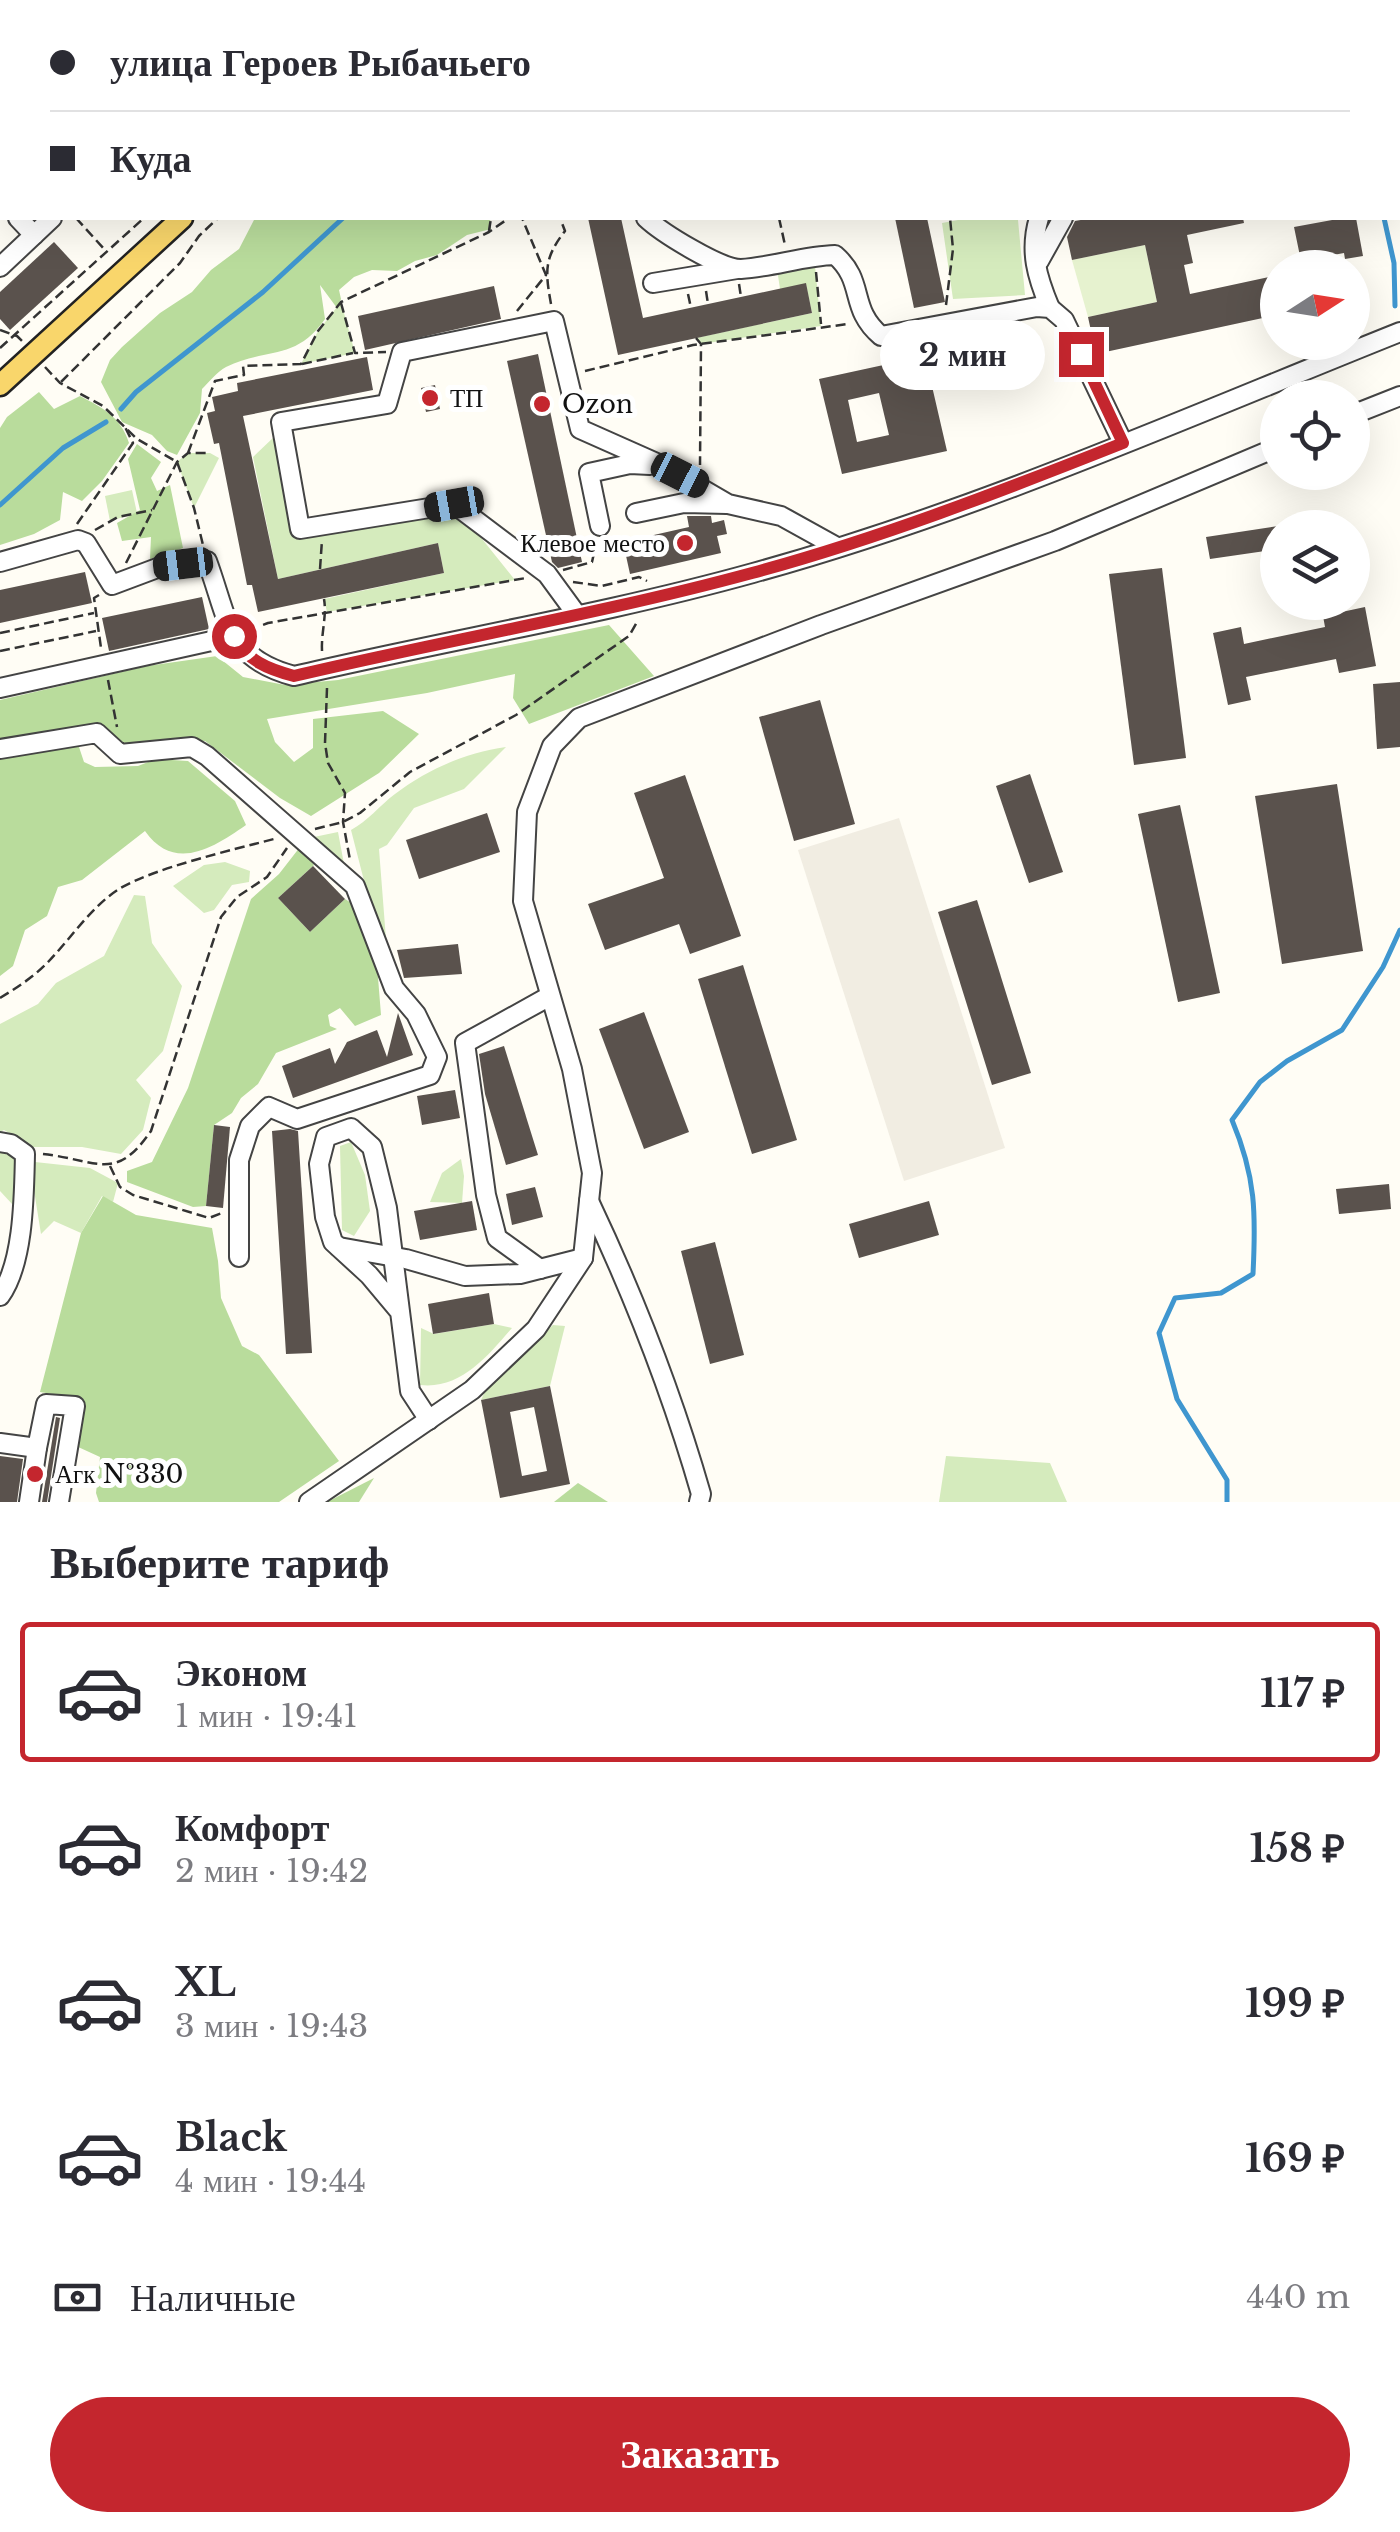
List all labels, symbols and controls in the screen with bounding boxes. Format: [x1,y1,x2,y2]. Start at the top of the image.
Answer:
text: улица Героев Рыбачьего [110,39,531,86]
text: Куда [110,135,191,182]
north arrow [1260,250,1370,360]
map controls [1260,250,1370,620]
callout: 2 мин [881,319,1046,389]
route end [1059,332,1104,377]
text: 2 мин [918,335,1007,375]
button: locate [1260,380,1370,490]
place label: ТП [450,383,483,414]
marker: ТП [419,387,441,409]
place label: Ozon [562,389,633,420]
marker: Ozon [531,393,553,415]
car [646,448,714,502]
car [422,484,486,524]
button: layers [1260,510,1370,620]
place label: Клевое место [520,528,665,559]
marker: Клевое место [674,532,696,554]
car [151,545,215,583]
route start [212,614,257,659]
place label: Агк №330 [55,1459,183,1490]
marker: Агк №330 [24,1463,46,1485]
text: Выберите тариф [50,1534,389,1590]
icon: car [55,1647,145,1737]
text: Эконом [175,1649,307,1696]
text: 117 ₽ [1260,1670,1345,1717]
text: 1 мин · 19:41 [175,1696,357,1736]
icon: car [55,1802,145,1892]
text: Комфорт [175,1804,329,1851]
text: 158 ₽ [1249,1825,1345,1872]
text: 2 мин · 19:42 [175,1851,368,1891]
icon: car [55,1957,145,2047]
text: XL [175,1959,236,2006]
text: 199 ₽ [1245,1980,1345,2027]
text: 3 мин · 19:43 [175,2006,368,2046]
icon: car [55,2112,145,2202]
text: Black [175,2114,287,2161]
text: 169 ₽ [1245,2135,1345,2182]
text: 4 мин · 19:44 [175,2161,366,2201]
icon: cash [50,2270,105,2325]
text: Наличные [130,2274,296,2321]
text: 440 m [1246,2277,1350,2317]
button: Заказать [50,2397,1350,2512]

